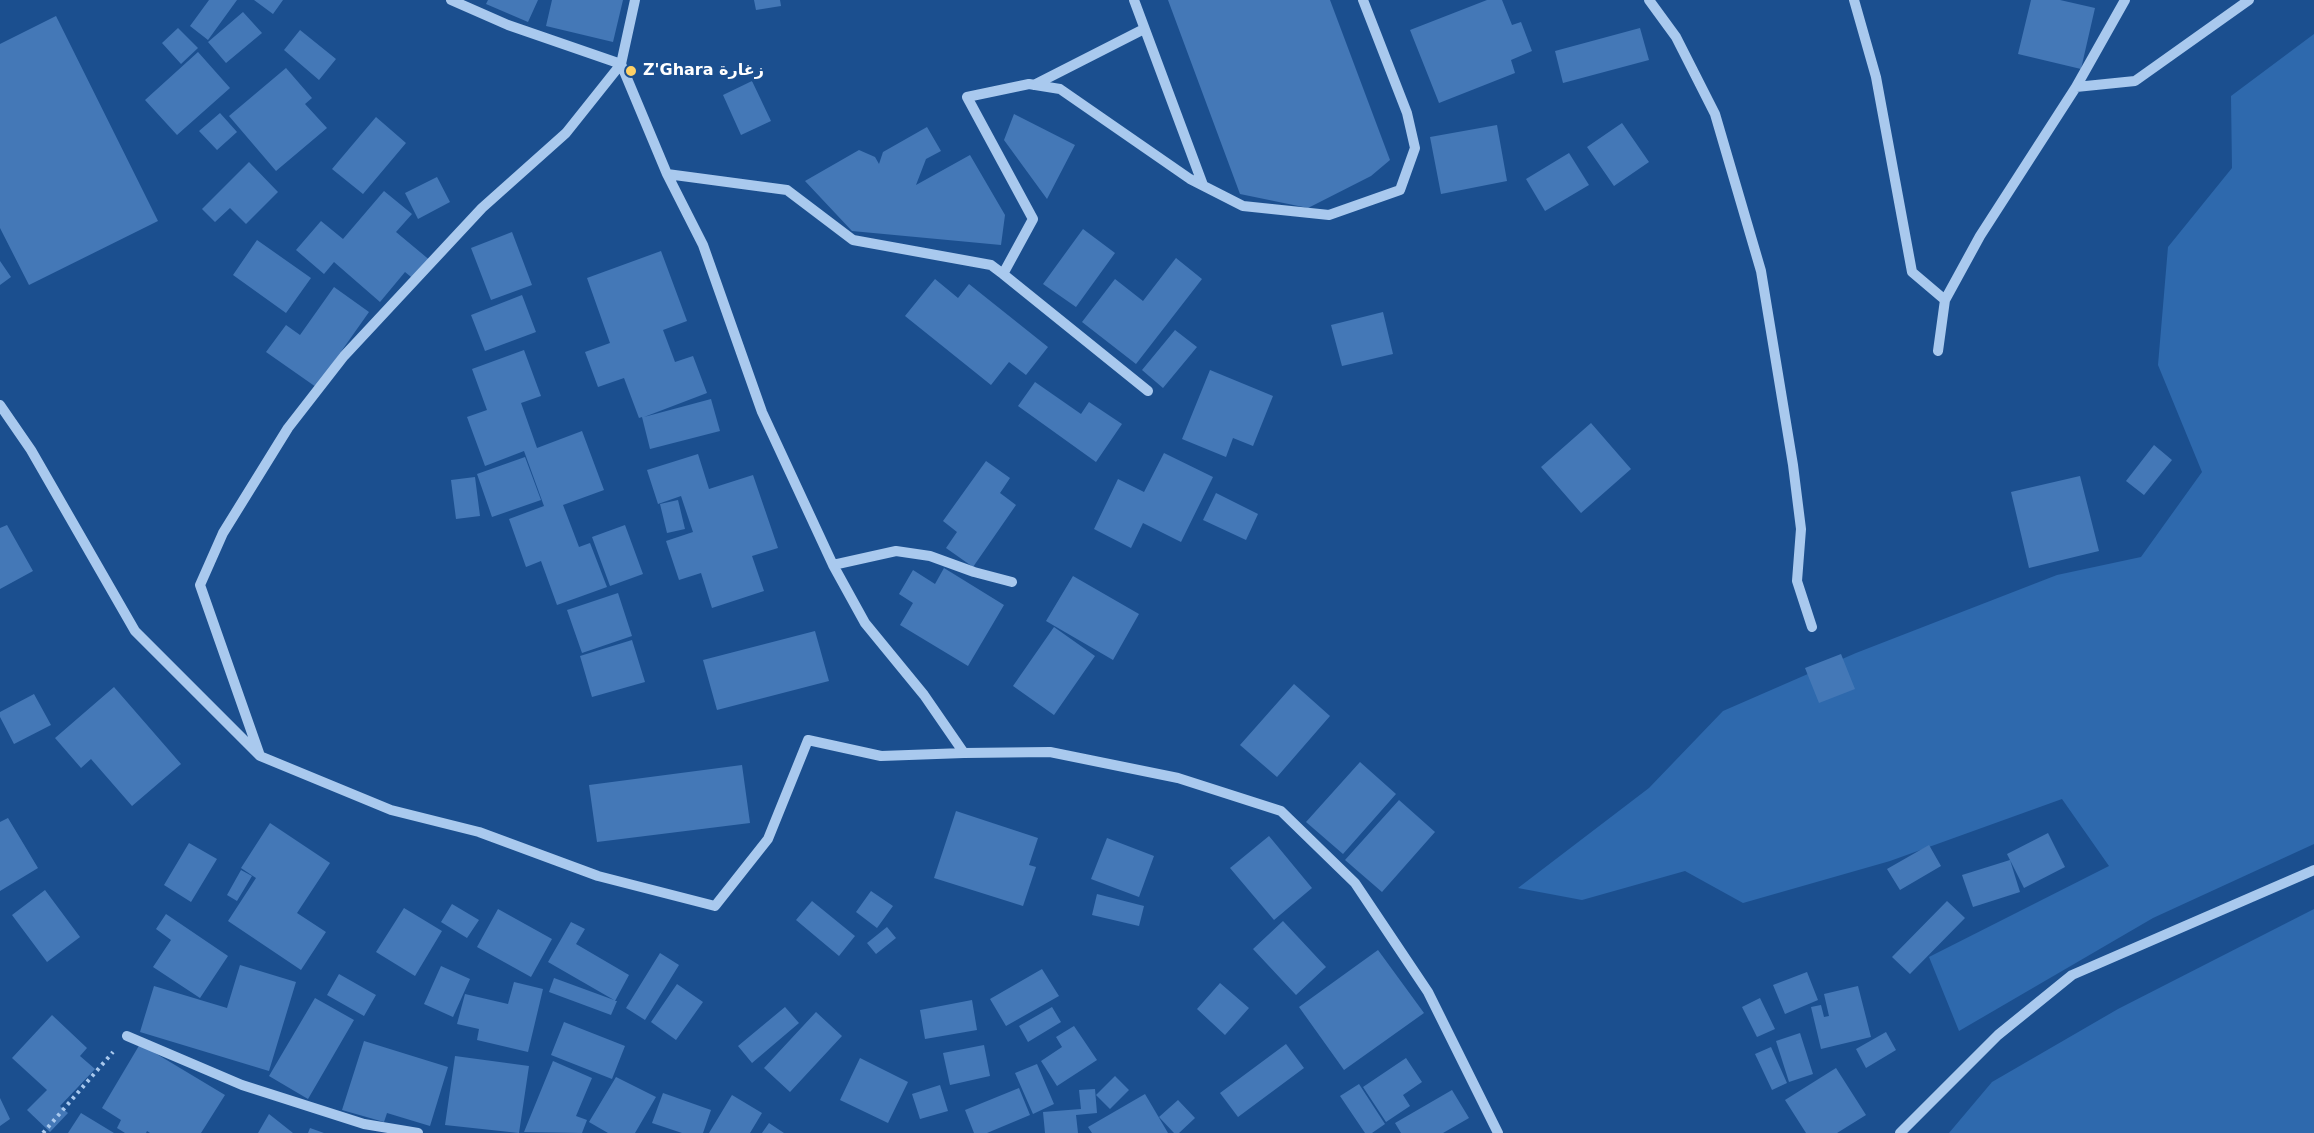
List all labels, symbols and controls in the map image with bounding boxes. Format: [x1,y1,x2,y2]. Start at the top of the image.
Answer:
place label: Z'Ghara زغارة [643,61,764,81]
marker: Z'Ghara زغارة [624,64,638,78]

